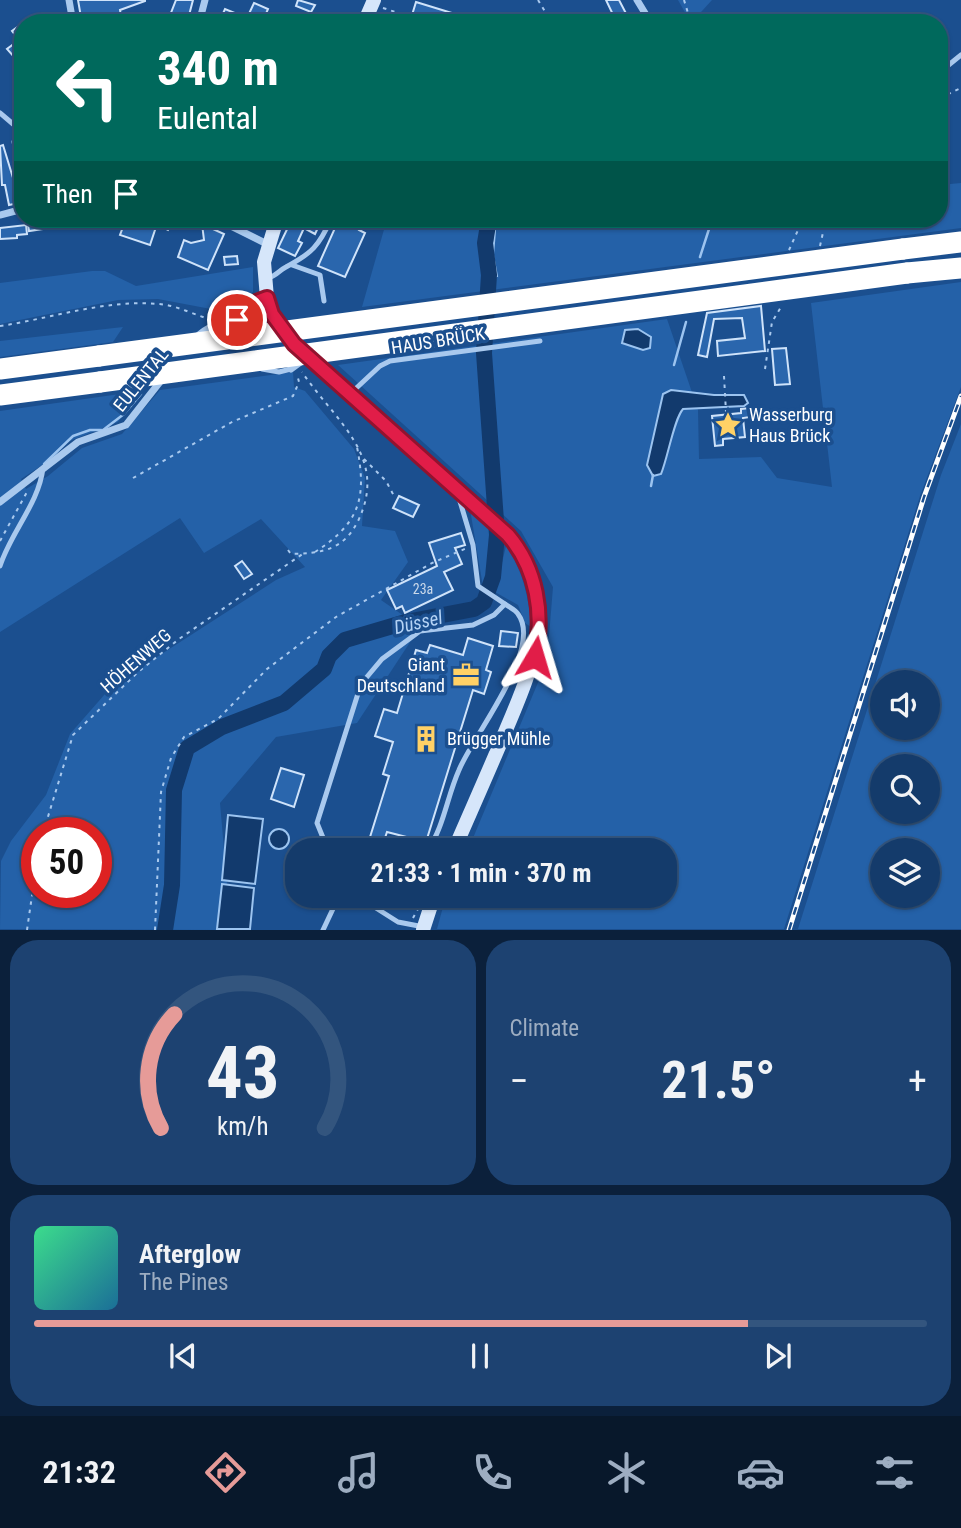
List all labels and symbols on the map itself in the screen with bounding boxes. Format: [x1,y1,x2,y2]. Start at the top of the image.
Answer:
pin [207,290,267,350]
street label: HAUS BRÜCK [390,323,486,358]
street label: EULENTAL [109,344,173,415]
place label: Wasserburg Haus Brück [749,404,833,446]
place icon: Wasserburg Haus Brück [713,410,743,440]
house number: 23a [413,581,433,597]
water label: Düssel [392,606,445,639]
position arrow [498,620,572,694]
street label: HÖHENWEG [96,624,175,697]
place label: Giant Deutschland [357,654,445,696]
office icon: Giant Deutschland [451,660,481,690]
building icon: Brügger Mühle [411,724,441,754]
place label: Brügger Mühle [447,728,550,749]
speed limit sign: 50 [21,817,112,908]

